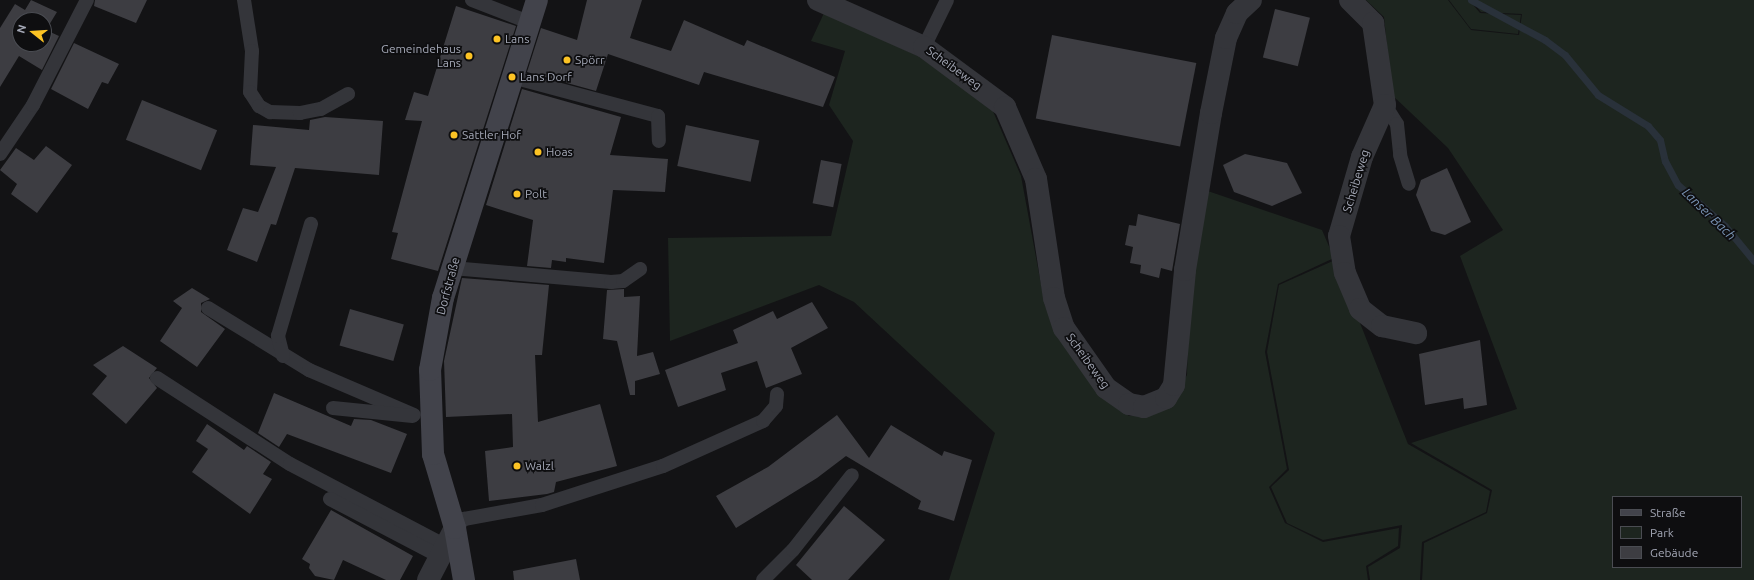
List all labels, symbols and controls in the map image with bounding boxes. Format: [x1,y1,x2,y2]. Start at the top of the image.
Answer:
north arrow [12,12,52,52]
text: N [15,23,28,34]
place label: Lans [505,32,529,46]
marker: Lans [492,34,502,44]
place label: Gemeindehaus Lans [381,42,461,70]
street label: Scheibeweg [924,43,984,93]
marker: Gemeindehaus Lans [464,51,474,61]
place label: Spörr [575,53,604,67]
marker: Spörr [562,55,572,65]
place label: Lans Dorf [520,70,572,84]
marker: Lans Dorf [507,72,517,82]
place label: Sattler Hof [462,128,521,142]
marker: Sattler Hof [449,130,459,140]
place label: Hoas [546,145,573,159]
marker: Hoas [533,147,543,157]
street label: Scheibeweg [1340,148,1372,214]
water label: Lanser Bach [1679,185,1739,243]
place label: Polt [525,187,547,201]
marker: Polt [512,189,522,199]
street label: Dorfstraße [433,256,463,316]
street label: Scheibeweg [1063,331,1113,391]
place label: Walzl [525,459,554,473]
marker: Walzl [512,461,522,471]
legend [1612,496,1742,568]
text: Straße [1650,506,1686,519]
text: Park [1650,526,1674,539]
text: Gebäude [1650,546,1698,559]

